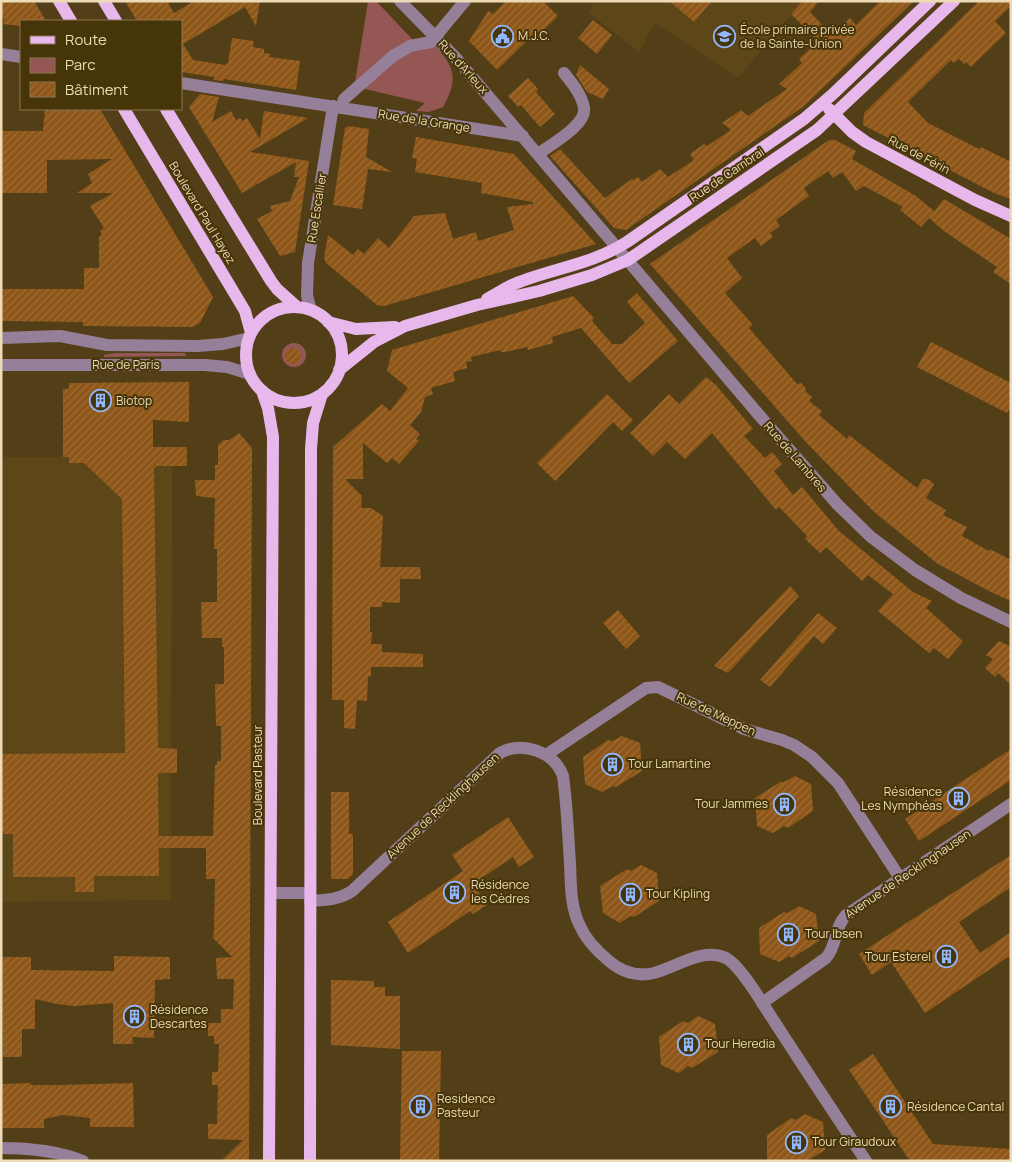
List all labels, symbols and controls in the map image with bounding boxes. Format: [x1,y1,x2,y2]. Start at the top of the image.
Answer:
legend [20,20,182,110]
place label: École primaire privée de la Sainte-Union [740,21,854,52]
public building icon: M.J.C. [490,24,514,48]
school or university icon: École primaire privée de la Sainte-Union [712,25,736,49]
place label: M.J.C. [518,27,550,44]
text: Route [65,29,107,50]
street label: Rue d'Arleux [434,36,493,98]
text: Parc [65,54,96,75]
text: Bâtiment [65,79,128,100]
street label: Rue de la Grange [377,105,471,136]
street label: Rue de Férin [885,131,953,178]
street label: Rue de Cambrai [686,143,767,206]
street label: Boulevard Paul Hayez [165,158,240,267]
street label: Rue Escallier [303,171,331,244]
street label: Rue de Paris [92,356,160,373]
building icon: Biotop [88,389,112,413]
place label: Biotop [116,392,152,409]
street label: Rue de Lambres [760,418,831,496]
street label: Rue de Meppen [674,688,759,739]
street label: Boulevard Pasteur [249,724,266,825]
street label: Avenue de Recklinghausen [383,749,503,862]
building icon: Tour Lamartine [600,752,624,776]
place label: Tour Lamartine [628,755,711,772]
place label: Résidence Les Nymphéas [861,783,942,814]
building icon: Résidence Les Nymphéas [946,787,970,811]
building icon: Tour Jammes [772,792,796,816]
place label: Tour Jammes [695,795,768,812]
street label: Avenue de Recklinghausen [842,825,974,922]
place label: Résidence les Cèdres [471,876,530,907]
building icon: Résidence les Cèdres [443,880,467,904]
building icon: Tour Kipling [618,882,642,906]
place label: Tour Kipling [646,885,710,902]
building icon: Tour Ibsen [777,922,801,946]
place label: Tour Ibsen [805,925,862,942]
building icon: Tour Esterel [935,945,959,969]
place label: Tour Esterel [865,948,931,965]
place label: Résidence Descartes [150,1001,208,1032]
building icon: Résidence Descartes [122,1005,146,1029]
building icon: Tour Heredia [677,1032,701,1056]
place label: Tour Heredia [705,1035,775,1052]
place label: Residence Pasteur [437,1090,495,1121]
building icon: Residence Pasteur [409,1094,433,1118]
building icon: Résidence Cantal [879,1095,903,1119]
place label: Résidence Cantal [907,1098,1004,1115]
building icon: Tour Giraudoux [784,1130,808,1154]
place label: Tour Giraudoux [812,1133,897,1150]

